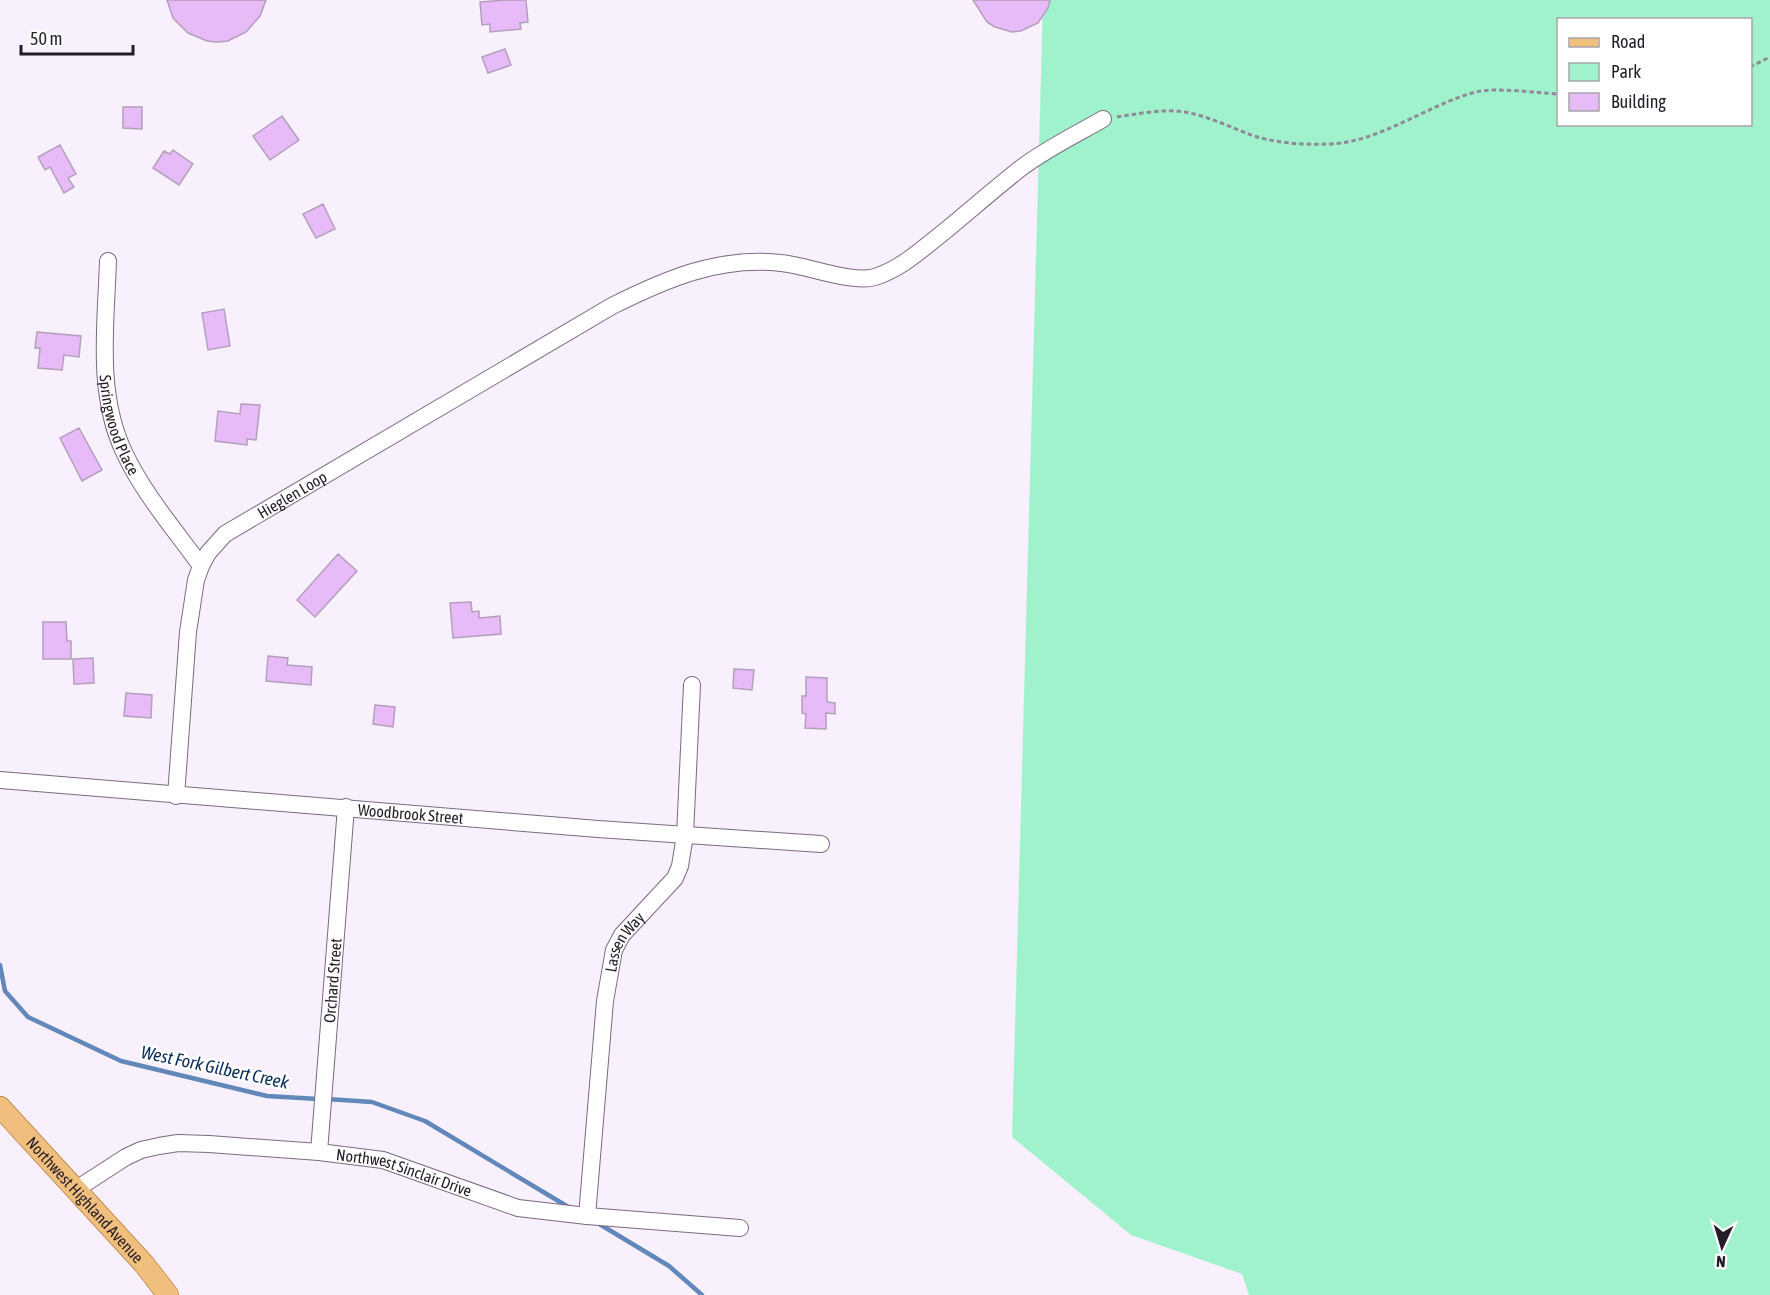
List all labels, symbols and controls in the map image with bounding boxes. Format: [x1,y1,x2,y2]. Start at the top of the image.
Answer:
scale bar [21,18,134,56]
legend [1557,18,1752,126]
text: 50 m [30,28,62,49]
text: Road [1611,31,1645,52]
text: Park [1611,61,1641,82]
text: Building [1611,91,1666,112]
street label: Springwood Place [96,374,143,478]
street label: Hieglen Loop [254,467,330,522]
street label: Woodbrook Street [357,800,464,827]
street label: Lassen Way [601,908,649,973]
street label: Orchard Street [320,937,345,1024]
water label: West Fork Gilbert Creek [139,1041,292,1093]
street label: Northwest Highland Avenue [23,1133,147,1266]
street label: Northwest Sinclair Drive [335,1145,474,1200]
north arrow [1692,1217,1752,1277]
text: N [1716,1253,1726,1271]

